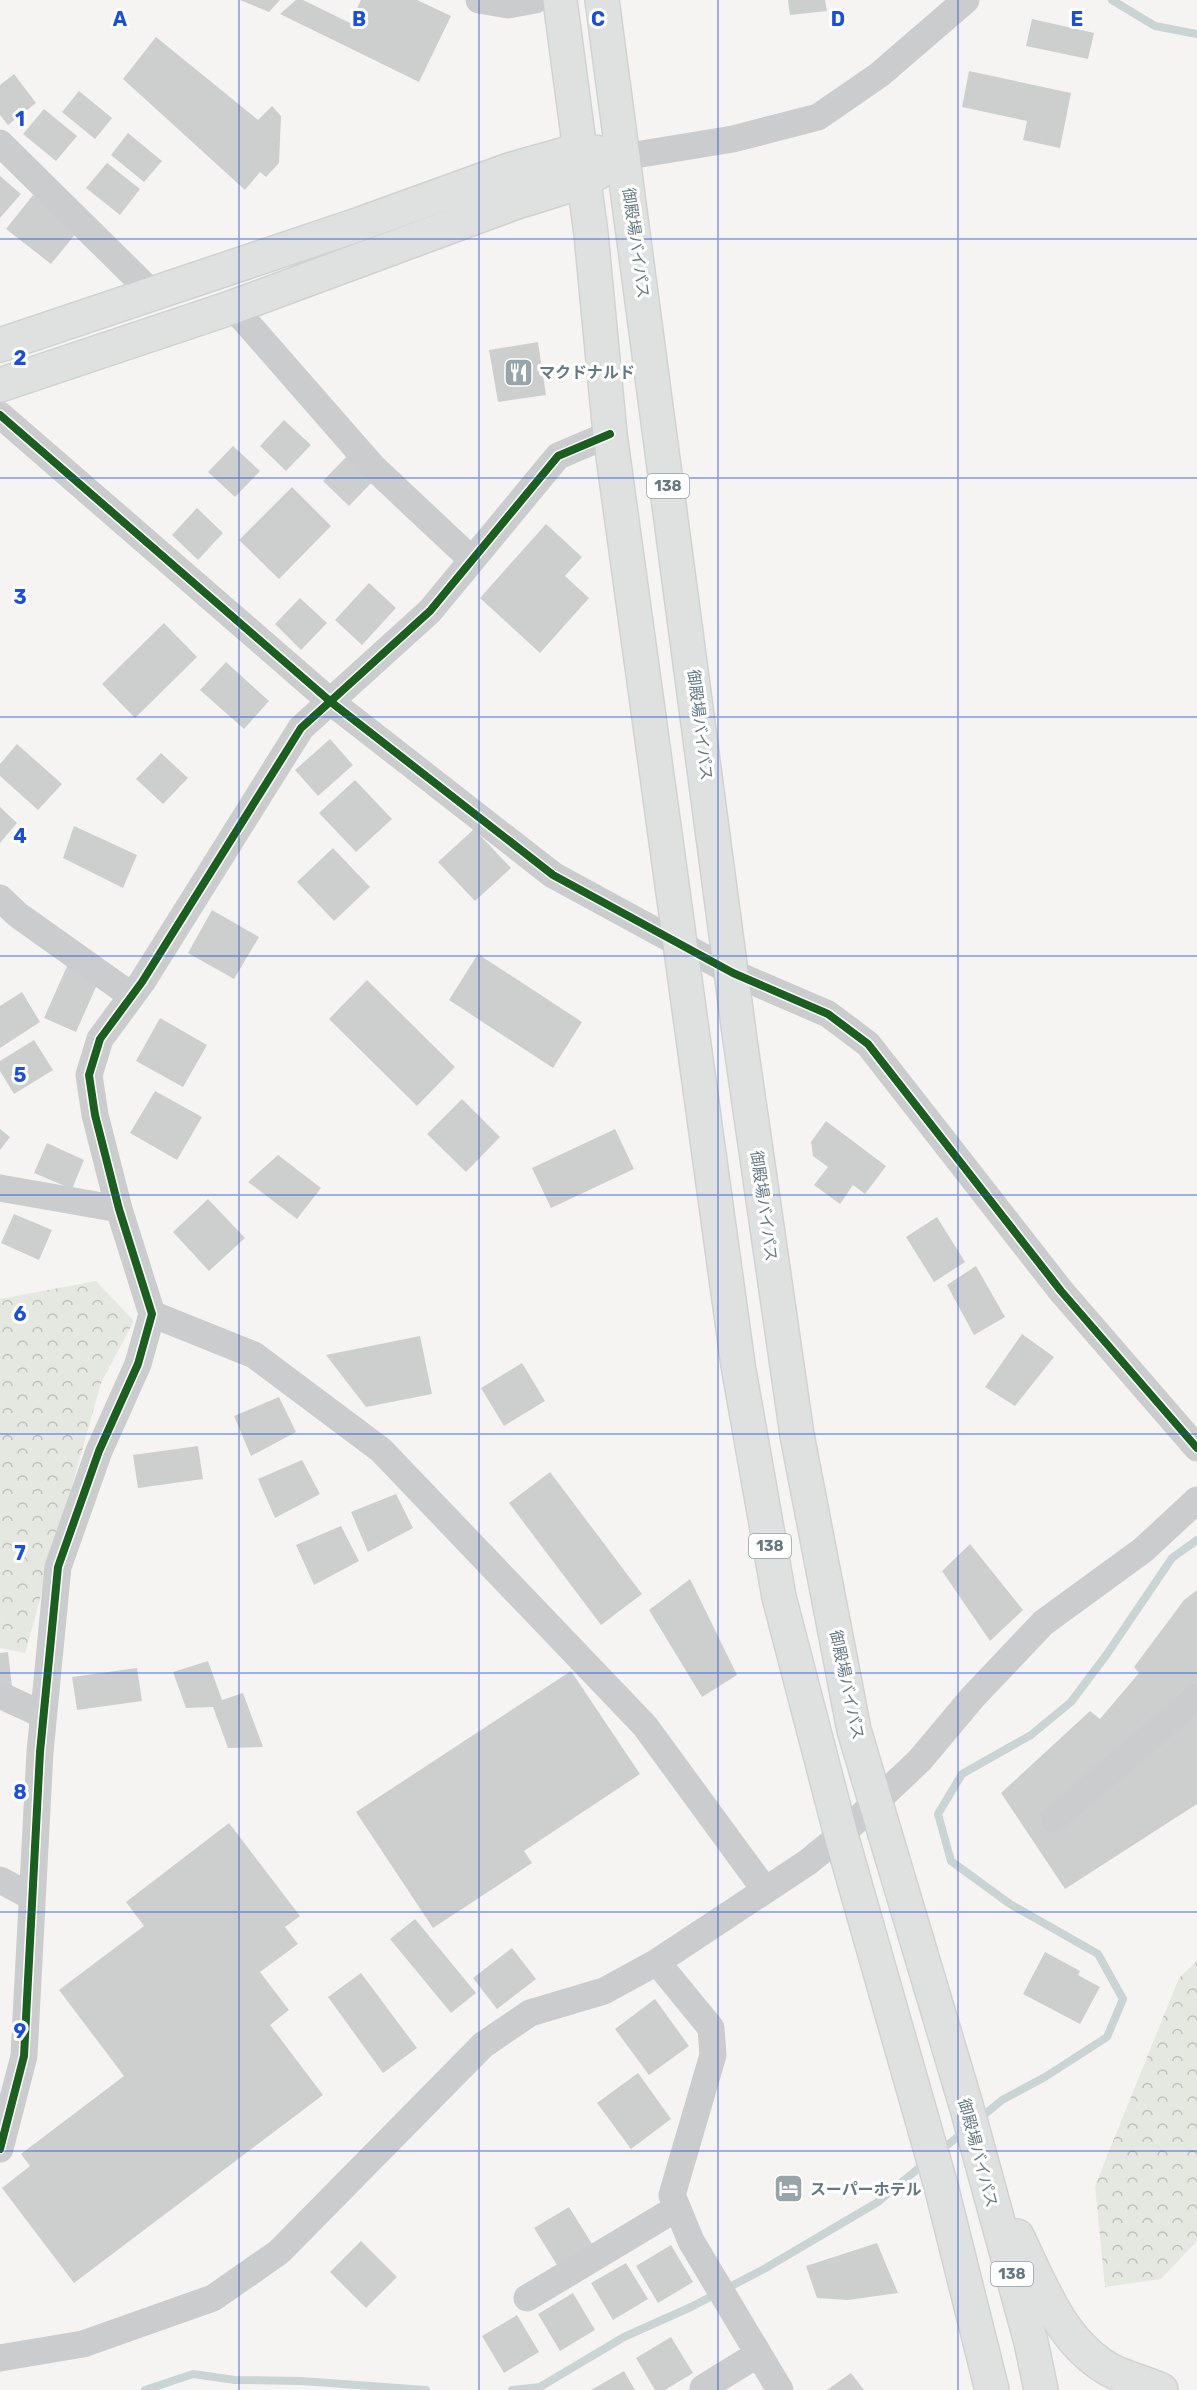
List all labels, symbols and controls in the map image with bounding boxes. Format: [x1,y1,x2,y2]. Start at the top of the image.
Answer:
text: A [113,7,128,31]
text: B [352,7,366,31]
text: C [591,7,605,31]
text: D [831,7,845,31]
text: E [1071,7,1083,31]
text: 1 [15,107,25,131]
street label: 御殿場バイパス [619,186,653,300]
text: 2 [14,346,27,370]
restaurant icon: マクドナルド [502,356,534,388]
place label: マクドナルド [539,363,635,382]
road number: 138 [647,474,689,498]
text: 3 [13,585,27,609]
street label: 御殿場バイパス [684,668,716,782]
text: 4 [13,824,27,848]
text: 5 [14,1063,27,1087]
street label: 御殿場バイパス [747,1149,781,1263]
text: 6 [13,1302,27,1326]
road number: 138 [749,1534,791,1558]
text: 7 [14,1541,26,1565]
street label: 御殿場バイパス [826,1628,868,1742]
text: 8 [13,1780,27,1804]
text: 9 [14,2019,27,2043]
street label: 御殿場バイパス [954,2097,1002,2209]
hotel icon: スーパーホテル [773,2173,805,2205]
place label: スーパーホテル [810,2180,922,2199]
road number: 138 [991,2262,1033,2286]

